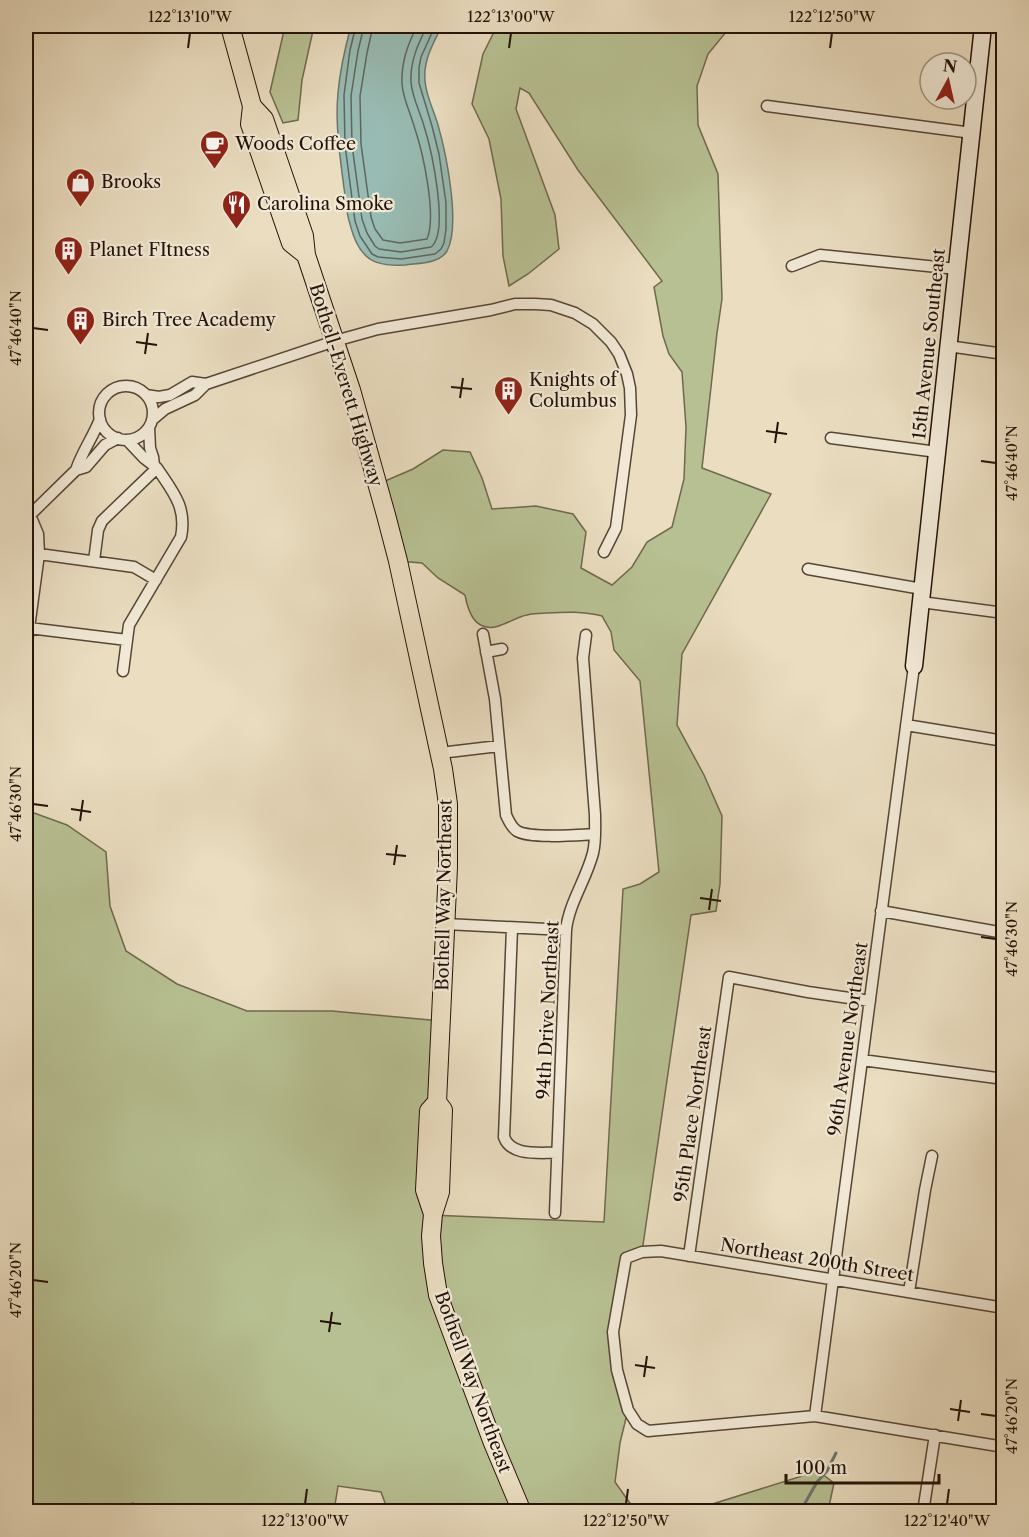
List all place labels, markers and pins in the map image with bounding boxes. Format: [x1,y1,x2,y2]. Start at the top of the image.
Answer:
cafe icon: Woods Coffee [198,128,230,170]
place label: Woods Coffee [234,133,356,155]
shop icon: Brooks [64,166,96,208]
place label: Brooks [101,171,161,193]
restaurant icon: Carolina Smoke [220,188,252,230]
place label: Carolina Smoke [257,193,393,215]
building icon: Planet FItness [52,234,84,276]
place label: Planet FItness [89,239,210,261]
building icon: Birch Tree Academy [65,304,97,346]
place label: Birch Tree Academy [102,309,277,331]
place label: Knights of Columbus [529,369,619,412]
building icon: Knights of Columbus [492,374,524,416]

